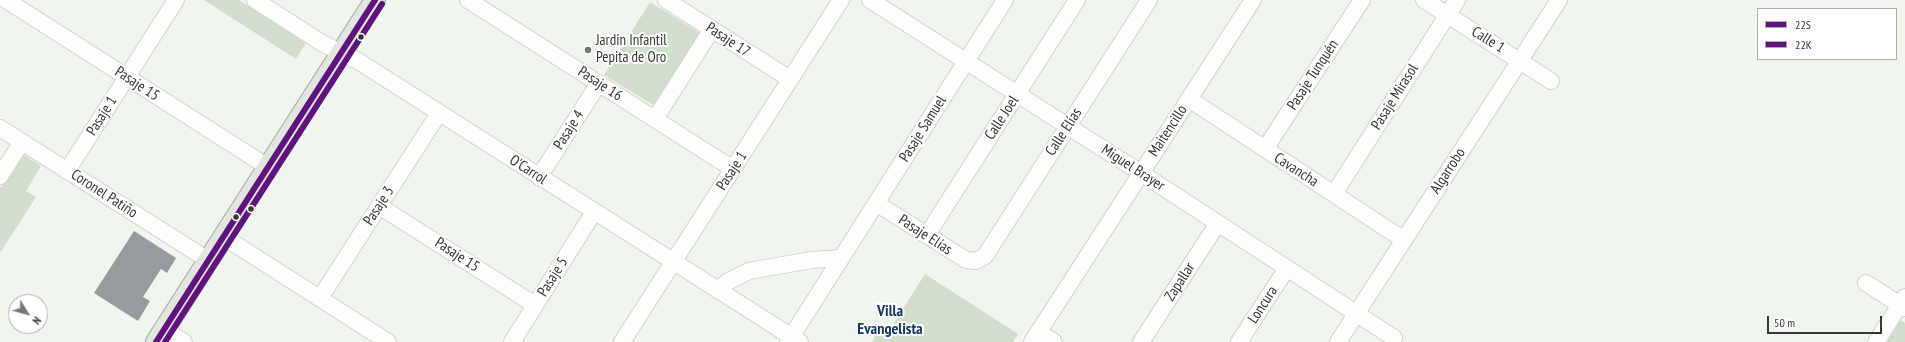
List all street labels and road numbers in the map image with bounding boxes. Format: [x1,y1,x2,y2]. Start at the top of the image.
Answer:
street label: Pasaje 17 [702,19,754,61]
street label: Calle 1 [1468,23,1508,57]
street label: Pasaje Tunquén [1284,36,1342,114]
street label: Pasaje Mirasol [1368,61,1422,133]
street label: Pasaje 15 [111,63,163,105]
street label: Pasaje 16 [574,63,626,105]
street label: Pasaje 1 [83,93,121,139]
street label: Pasaje Samuel [896,93,950,165]
street label: Calle Joel [981,93,1023,143]
street label: Maitencillo [1145,102,1191,160]
street label: Calle Elías [1042,105,1086,159]
street label: Pasaje 4 [550,107,588,153]
street label: Miguel Brayer [1098,141,1168,195]
street label: Algarrobo [1427,145,1469,197]
street label: Pasaje 1 [713,148,751,194]
street label: Cavancha [1271,149,1321,191]
street label: O'Carrol [506,151,550,189]
street label: Coronel Patiño [67,166,141,222]
street label: Pasaje 3 [360,183,398,229]
street label: Pasaje Elías [895,211,955,259]
street label: Pasaje 15 [431,234,483,276]
street label: Pasaje 5 [534,254,572,300]
street label: Zapallar [1161,259,1199,305]
street label: Loncura [1244,283,1282,327]

